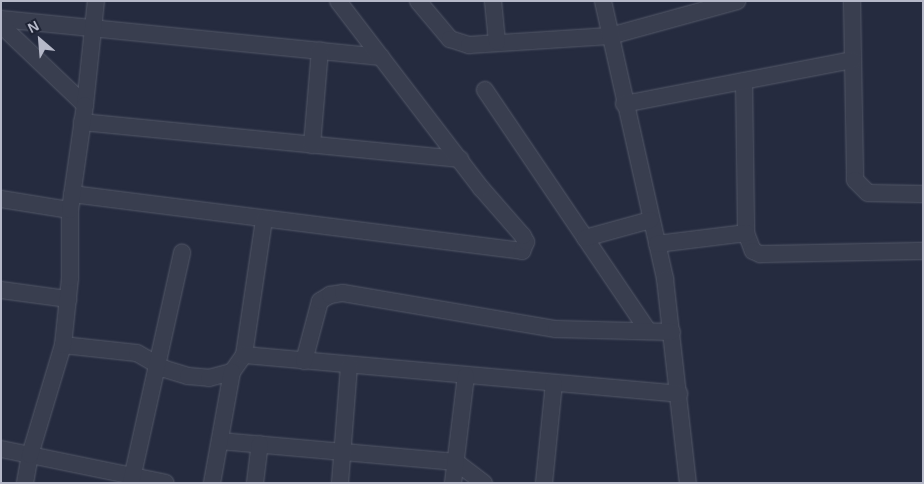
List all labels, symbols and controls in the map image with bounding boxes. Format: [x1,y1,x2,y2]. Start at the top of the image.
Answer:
north arrow [15,15,65,65]
text: N [25,17,41,36]

